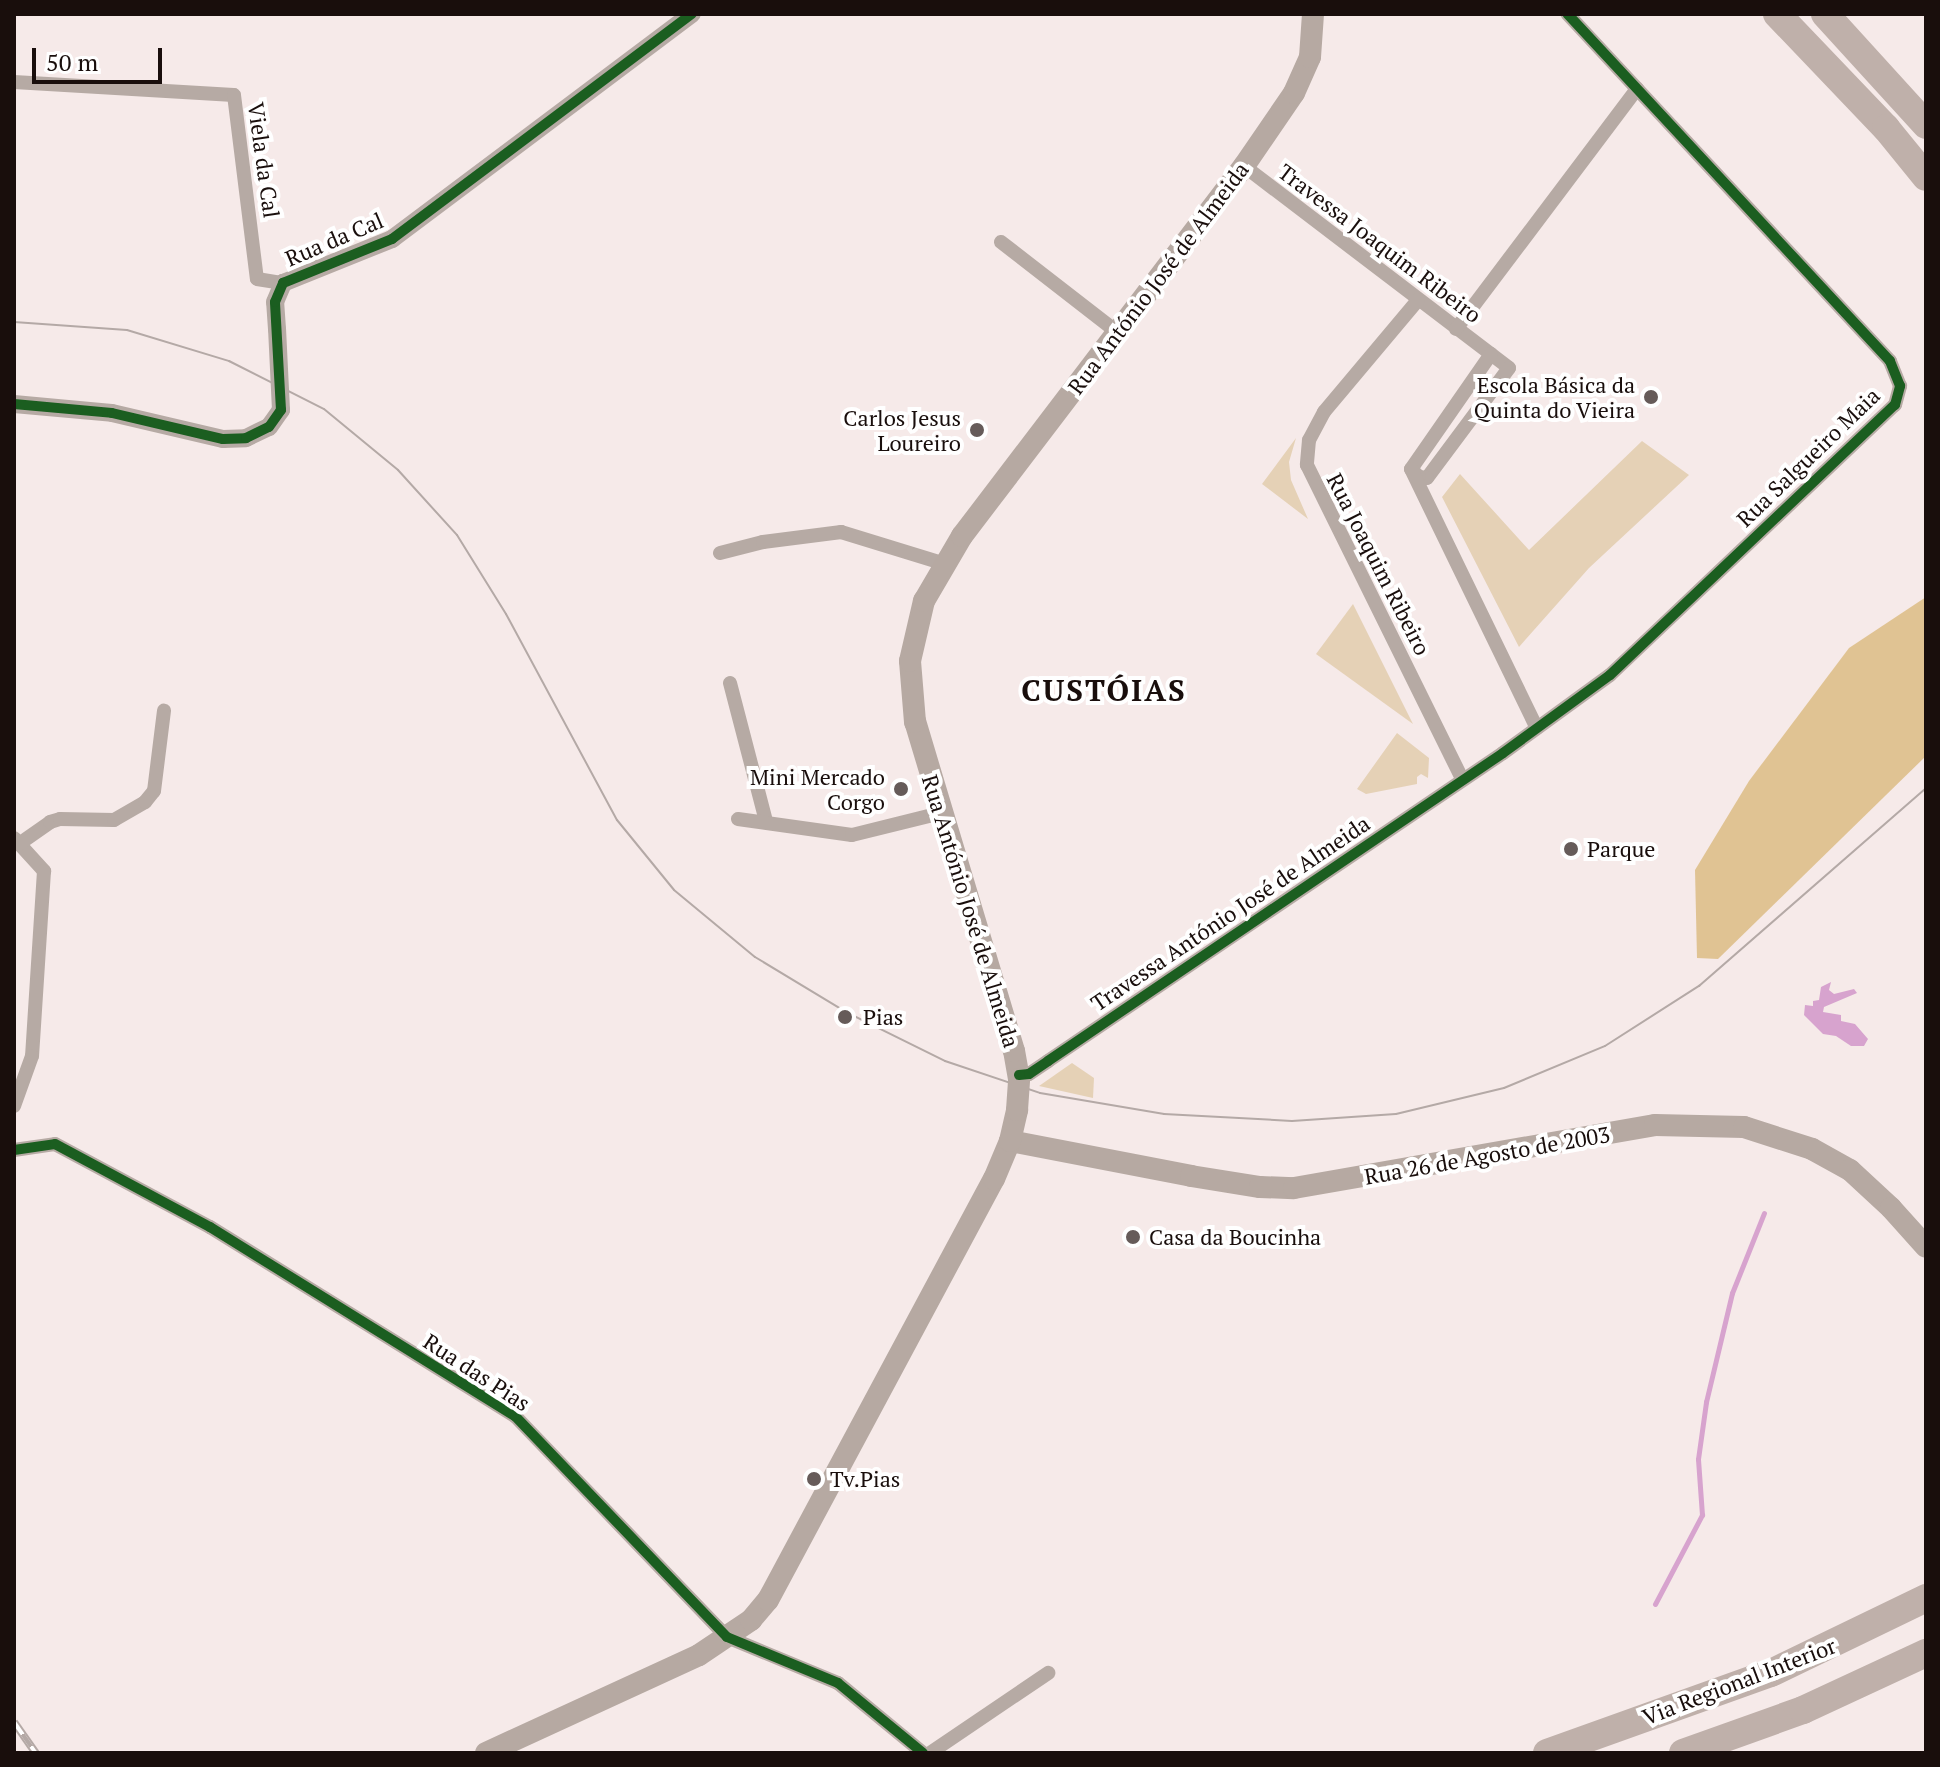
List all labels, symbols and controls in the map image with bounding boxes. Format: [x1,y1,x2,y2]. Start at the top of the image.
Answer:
scale bar [36,32,166,82]
text: 50 m [46,46,98,78]
street label: Viela da Cal [243,101,285,219]
street label: Rua António José de Almeida [1062,156,1254,400]
street label: Travessa Joaquim Ribeiro [1273,158,1487,328]
street label: Rua da Cal [281,207,387,271]
place label: Escola Básica da Quinta do Vieira [1473,371,1635,422]
street label: Rua Salgueiro Maia [1731,382,1885,532]
marker: Escola Básica da Quinta do Vieira [1642,388,1660,406]
place label: Carlos Jesus Loureiro [843,404,961,456]
marker: Carlos Jesus Loureiro [968,421,986,439]
street label: Rua Joaquim Ribeiro [1322,469,1436,659]
district label: CUSTÓIAS [1021,672,1187,708]
place label: Mini Mercado Corgo [750,763,885,814]
street label: Rua António José de Almeida [917,771,1025,1051]
marker: Mini Mercado Corgo [892,780,910,798]
street label: Travessa António José de Almeida [1085,809,1375,1017]
place label: Parque [1587,836,1655,862]
marker: Parque [1562,840,1580,858]
place label: Pias [863,1004,903,1030]
marker: Pias [834,1006,856,1028]
street label: Rua 26 de Agosto de 2003 [1362,1120,1612,1190]
place label: Casa da Boucinha [1149,1224,1321,1250]
marker: Casa da Boucinha [1124,1228,1142,1246]
street label: Rua das Pias [419,1328,535,1416]
place label: Tv.Pias [830,1466,900,1492]
marker: Tv.Pias [805,1470,823,1488]
street label: Via Regional Interior [1639,1632,1839,1730]

